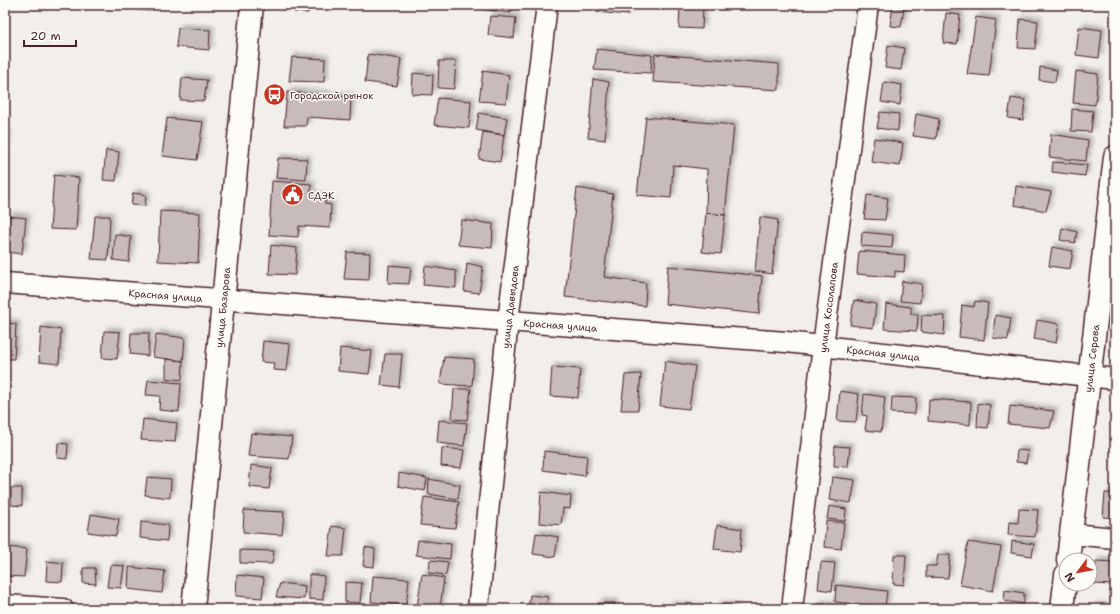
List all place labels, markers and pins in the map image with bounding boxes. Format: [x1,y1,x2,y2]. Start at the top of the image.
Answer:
bus stop icon: Городской рынок [262,82,288,108]
place label: Городской рынок [290,89,374,102]
public building icon: СДЭК [279,182,305,208]
place label: СДЭК [308,189,335,202]

